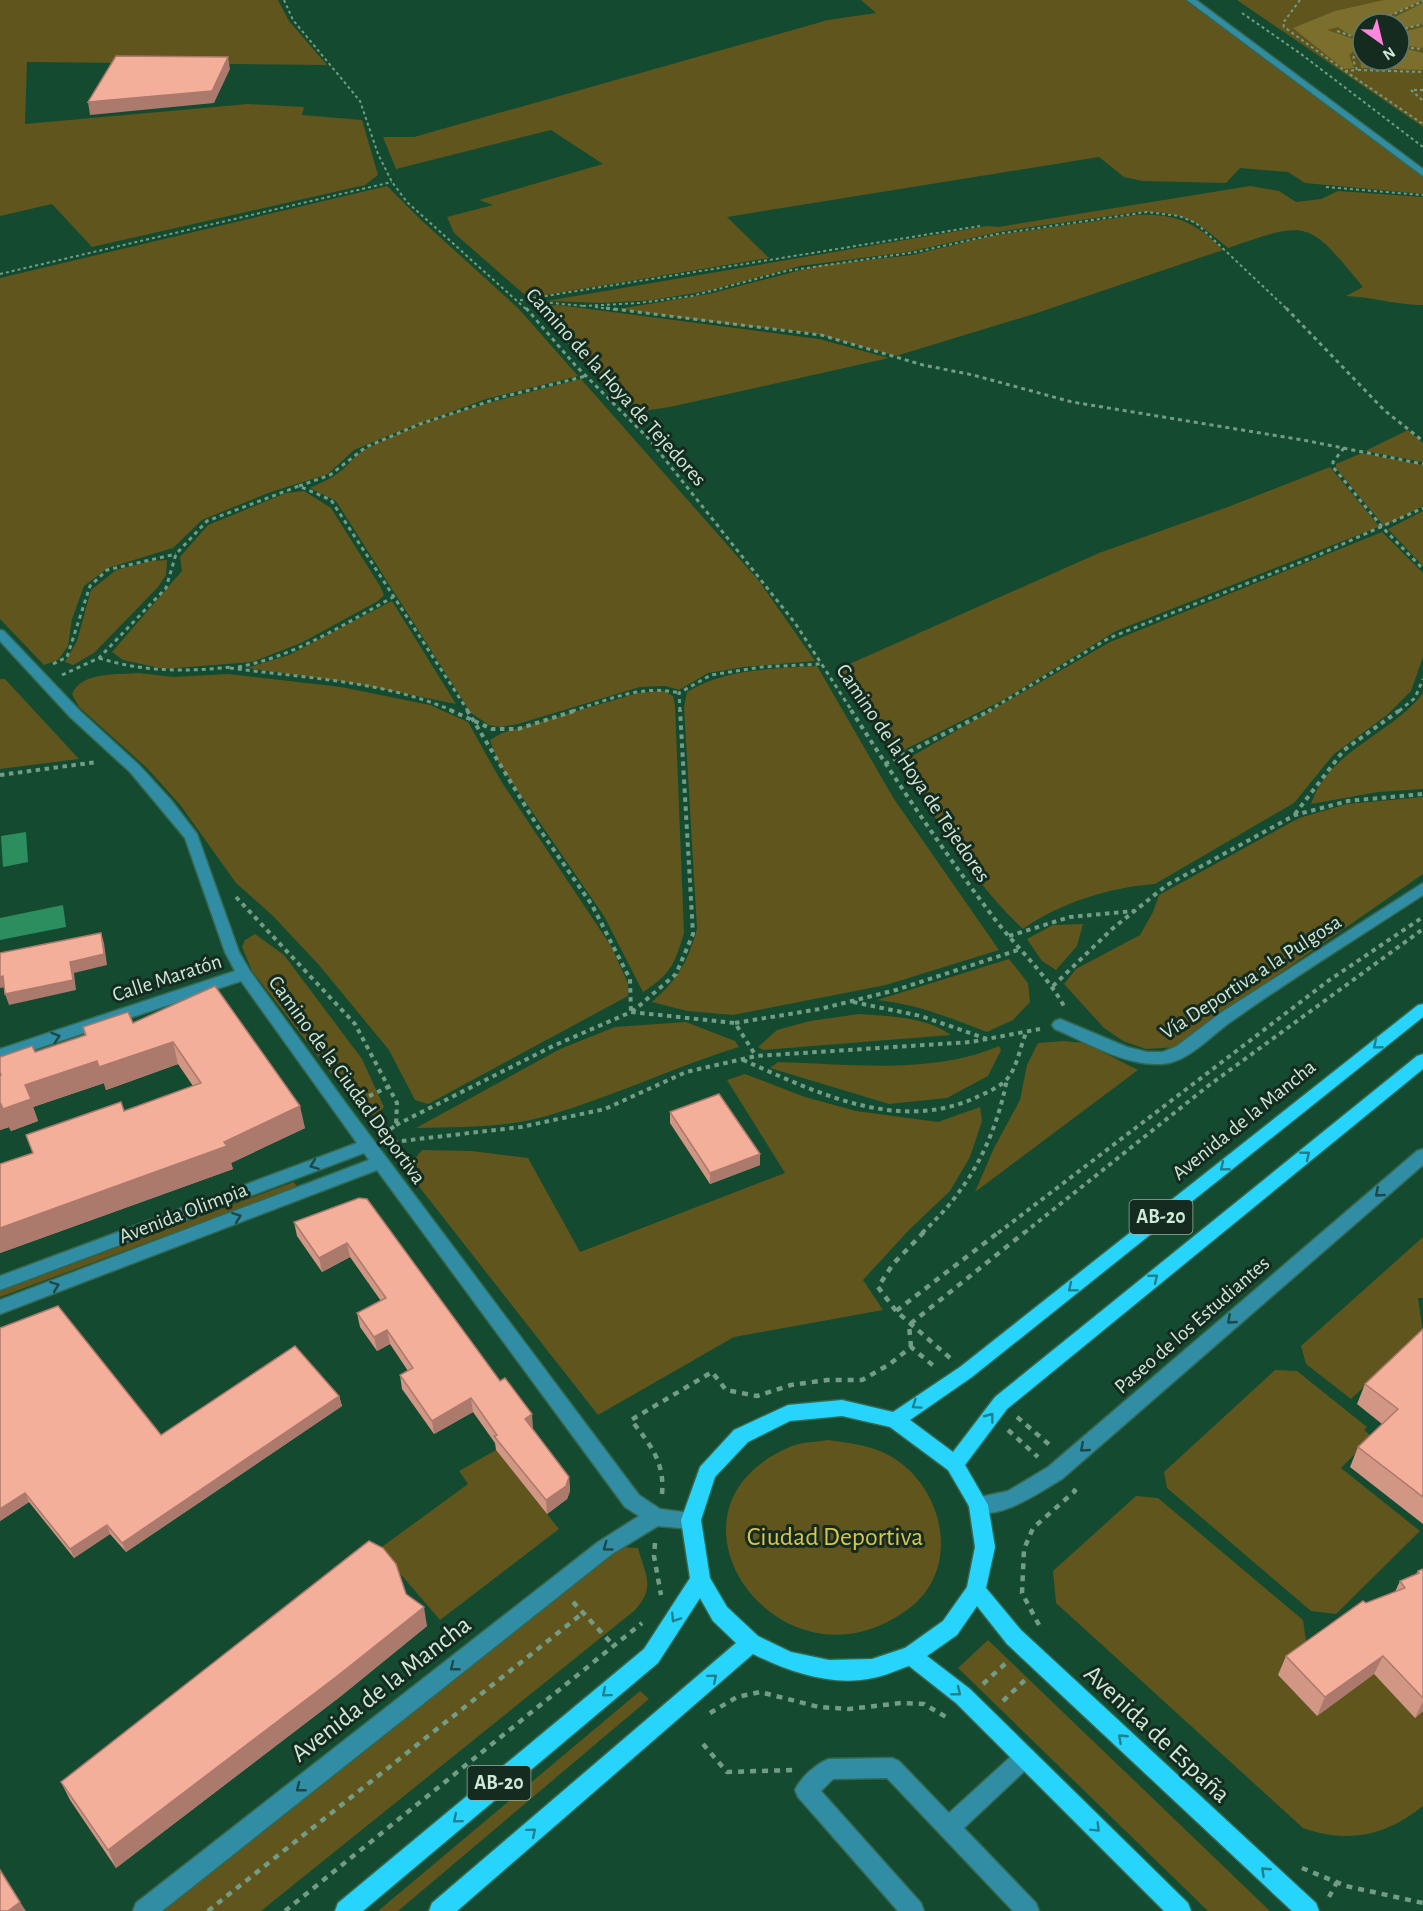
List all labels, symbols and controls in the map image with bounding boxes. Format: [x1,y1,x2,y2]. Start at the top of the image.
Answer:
north arrow [1351,12,1411,72]
text: N [1380,44,1398,63]
street label: Camino de la Hoya de Tejedores [522,284,710,490]
street label: Camino de la Hoya de Tejedores [832,660,994,886]
street label: Vía Deportiva a la Pulgosa [1157,911,1345,1043]
street label: Calle Maratón [110,950,224,1006]
street label: Camino de la Ciudad Deportiva [265,972,430,1188]
one-way arrow [50,1032,61,1044]
one-way arrow [1373,1038,1384,1049]
street label: Avenida de la Mancha [1168,1056,1320,1184]
one-way arrow [1299,1151,1310,1162]
one-way arrow [309,1158,319,1171]
one-way arrow [1220,1159,1231,1170]
street label: Avenida Olimpia [116,1179,250,1247]
one-way arrow [1375,1186,1386,1197]
road number: AB-20 [1130,1200,1192,1234]
one-way arrow [231,1211,242,1224]
street label: Paseo de los Estudiantes [1111,1252,1273,1398]
one-way arrow [1148,1274,1159,1285]
one-way arrow [48,1281,59,1293]
one-way arrow [1068,1281,1079,1292]
one-way arrow [1227,1313,1238,1324]
one-way arrow [912,1398,923,1409]
one-way arrow [983,1413,994,1424]
one-way arrow [1080,1441,1091,1452]
park label: Ciudad Deportiva [747,1524,923,1550]
one-way arrow [603,1540,614,1551]
street label: Avenida de la Mancha [286,1611,476,1767]
one-way arrow [671,1612,683,1622]
one-way arrow [449,1660,460,1671]
street label: Avenida de España [1079,1660,1235,1808]
one-way arrow [706,1674,717,1685]
one-way arrow [950,1684,961,1695]
one-way arrow [602,1686,613,1697]
one-way arrow [1119,1734,1129,1745]
road number: AB-20 [468,1766,530,1800]
one-way arrow [296,1780,307,1791]
one-way arrow [453,1811,464,1822]
one-way arrow [1089,1821,1100,1832]
one-way arrow [525,1828,536,1839]
one-way arrow [1261,1867,1272,1878]

